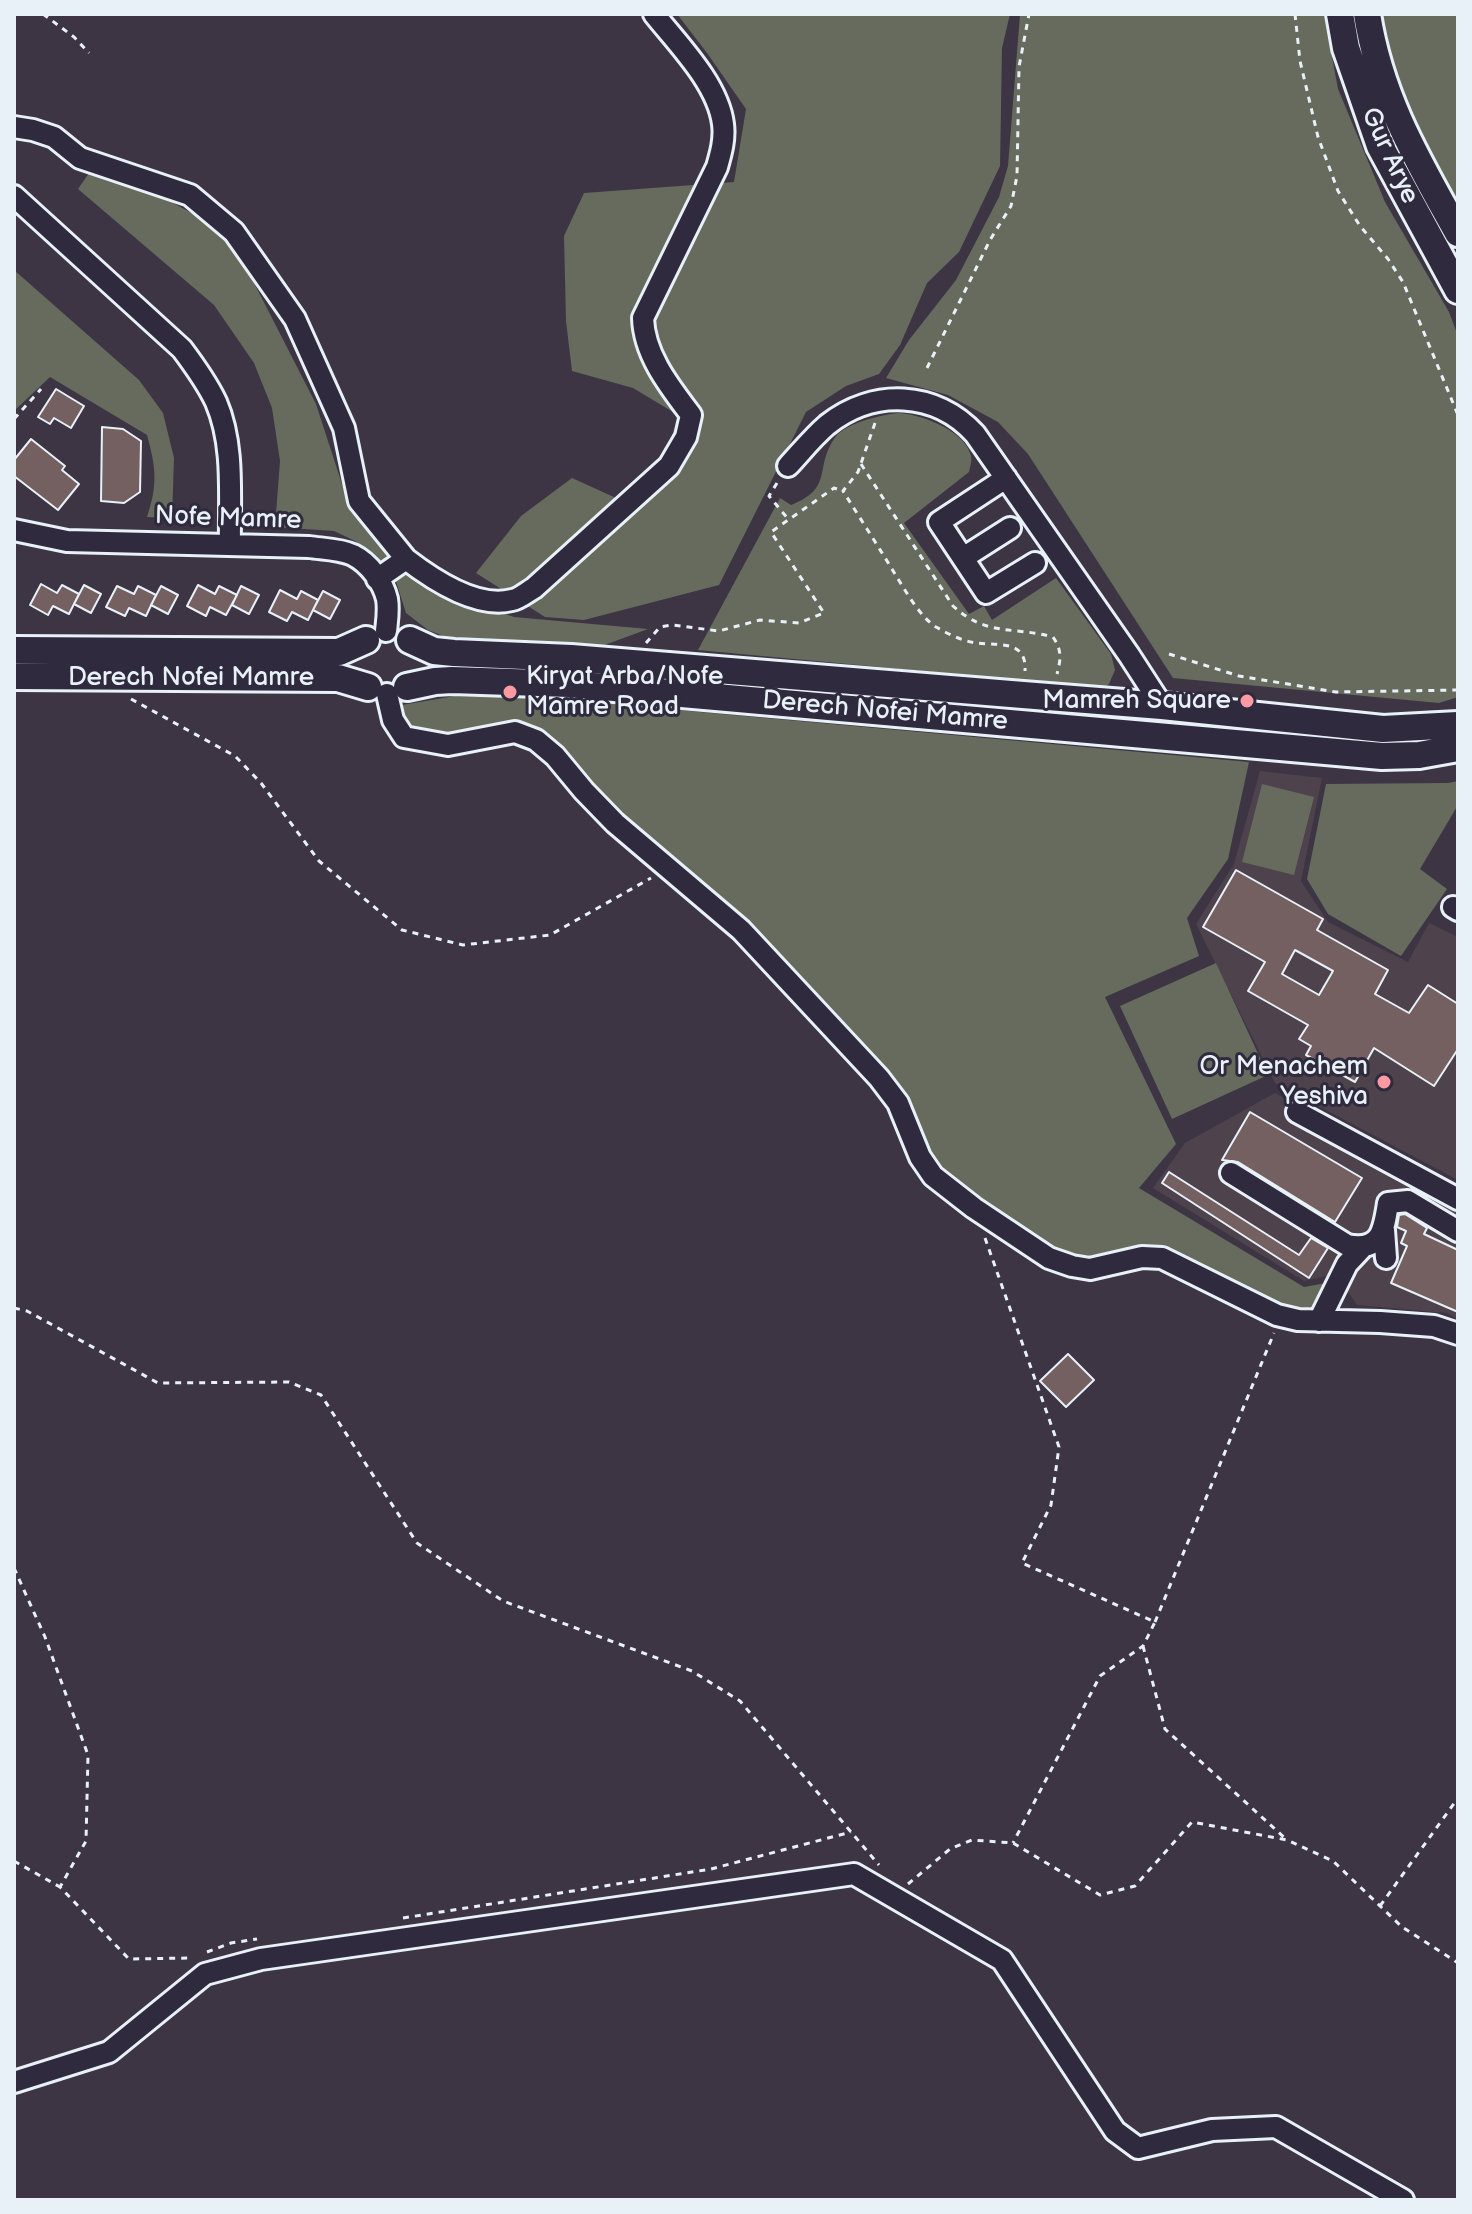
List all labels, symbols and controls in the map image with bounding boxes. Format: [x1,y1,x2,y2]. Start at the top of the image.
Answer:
street label: Gur Arye [1353,103,1425,209]
street label: Nofe Mamre [154,501,302,537]
place label: Kiryat Arba/Nofe Mamre Road [526,661,723,722]
street label: Derech Nofei Mamre [68,662,314,694]
marker: Kiryat Arba/Nofe Mamre Road [501,683,519,701]
place label: Mamreh Square [1042,685,1231,717]
street label: Derech Nofei Mamre [761,686,1009,738]
marker: Mamreh Square [1238,692,1256,710]
place label: Or Menachem Yeshiva [1199,1051,1368,1112]
marker: Or Menachem Yeshiva [1375,1073,1393,1091]

